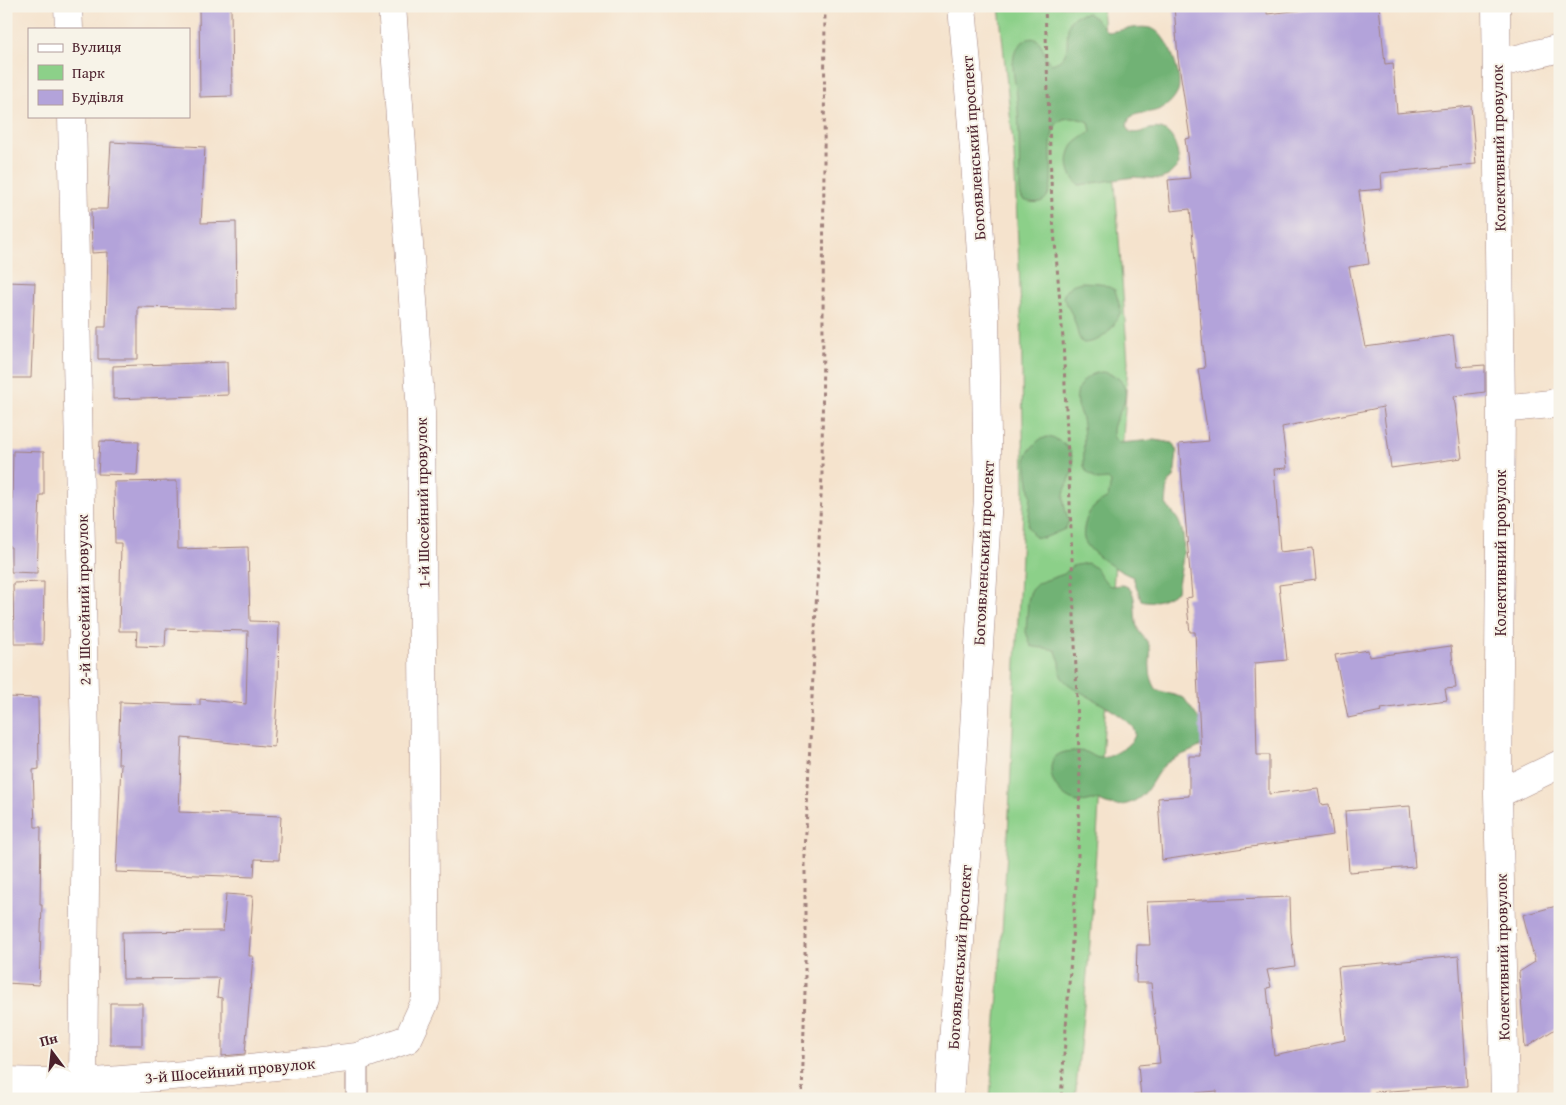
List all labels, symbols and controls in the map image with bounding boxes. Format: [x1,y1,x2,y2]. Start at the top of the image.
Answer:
legend [28,28,190,118]
text: Вулиця [72,36,122,57]
street label: Богоявленський проспект [955,55,991,241]
text: Парк [72,62,105,83]
street label: Колективний провулок [1485,64,1511,232]
text: Будівля [72,86,124,107]
street label: 1-й Шосейний провулок [409,417,435,589]
street label: Богоявленський проспект [966,460,1000,646]
street label: Колективний провулок [1488,469,1512,636]
street label: 2-й Шосейний провулок [70,514,96,686]
street label: Богоявленський проспект [941,864,977,1050]
street label: Колективний провулок [1489,873,1515,1041]
text: Пн [37,1027,60,1051]
north arrow [28,1028,78,1078]
street label: 3-й Шосейний провулок [144,1051,317,1089]

